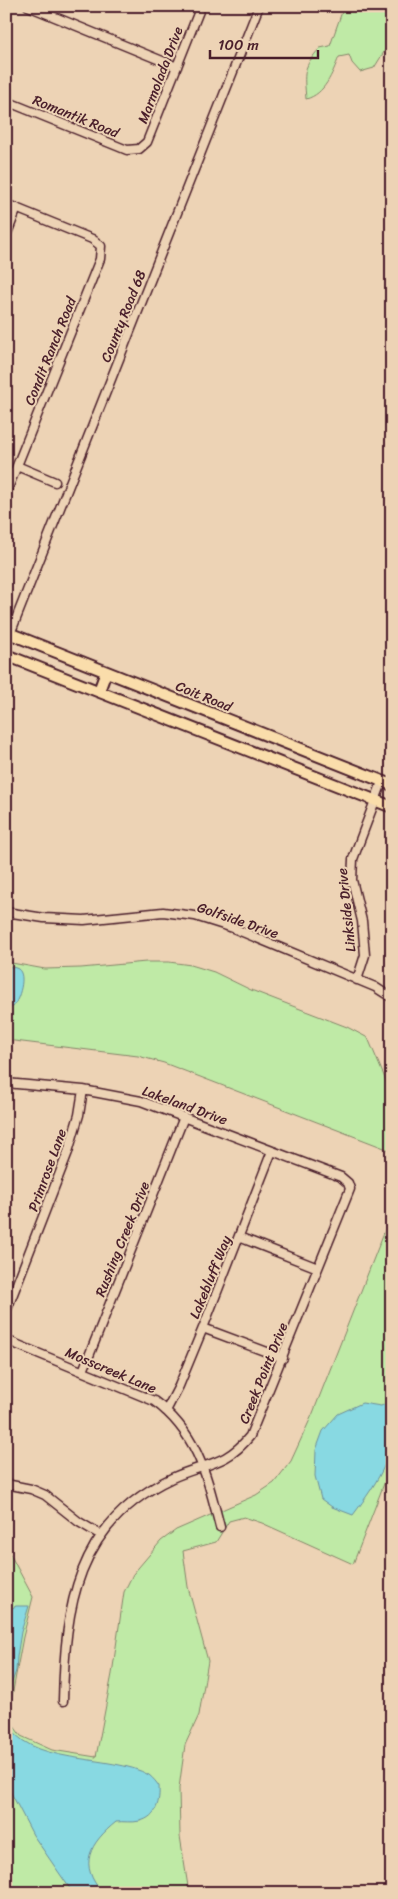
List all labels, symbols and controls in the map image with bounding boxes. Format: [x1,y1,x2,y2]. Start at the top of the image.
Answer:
street label: Marmolada Drive [130,23,191,127]
scale bar [210,28,318,60]
text: 100 m [218,32,259,58]
street label: Romantik Road [29,88,124,146]
street label: County Road 68 [94,266,154,366]
street label: Condit Ranch Road [17,292,84,409]
street label: Coit Road [172,674,237,720]
street label: Linkside Drive [330,867,363,953]
street label: Golfside Drive [194,895,282,946]
street label: Lakeland Drive [139,1078,231,1133]
street label: Primrose Lane [21,1125,74,1215]
street label: Rushing Creek Drive [88,1177,157,1301]
street label: Lakebluff Way [182,1231,239,1323]
street label: Creek Point Drive [232,1318,295,1428]
street label: Mosscreek Lane [61,1340,161,1401]

